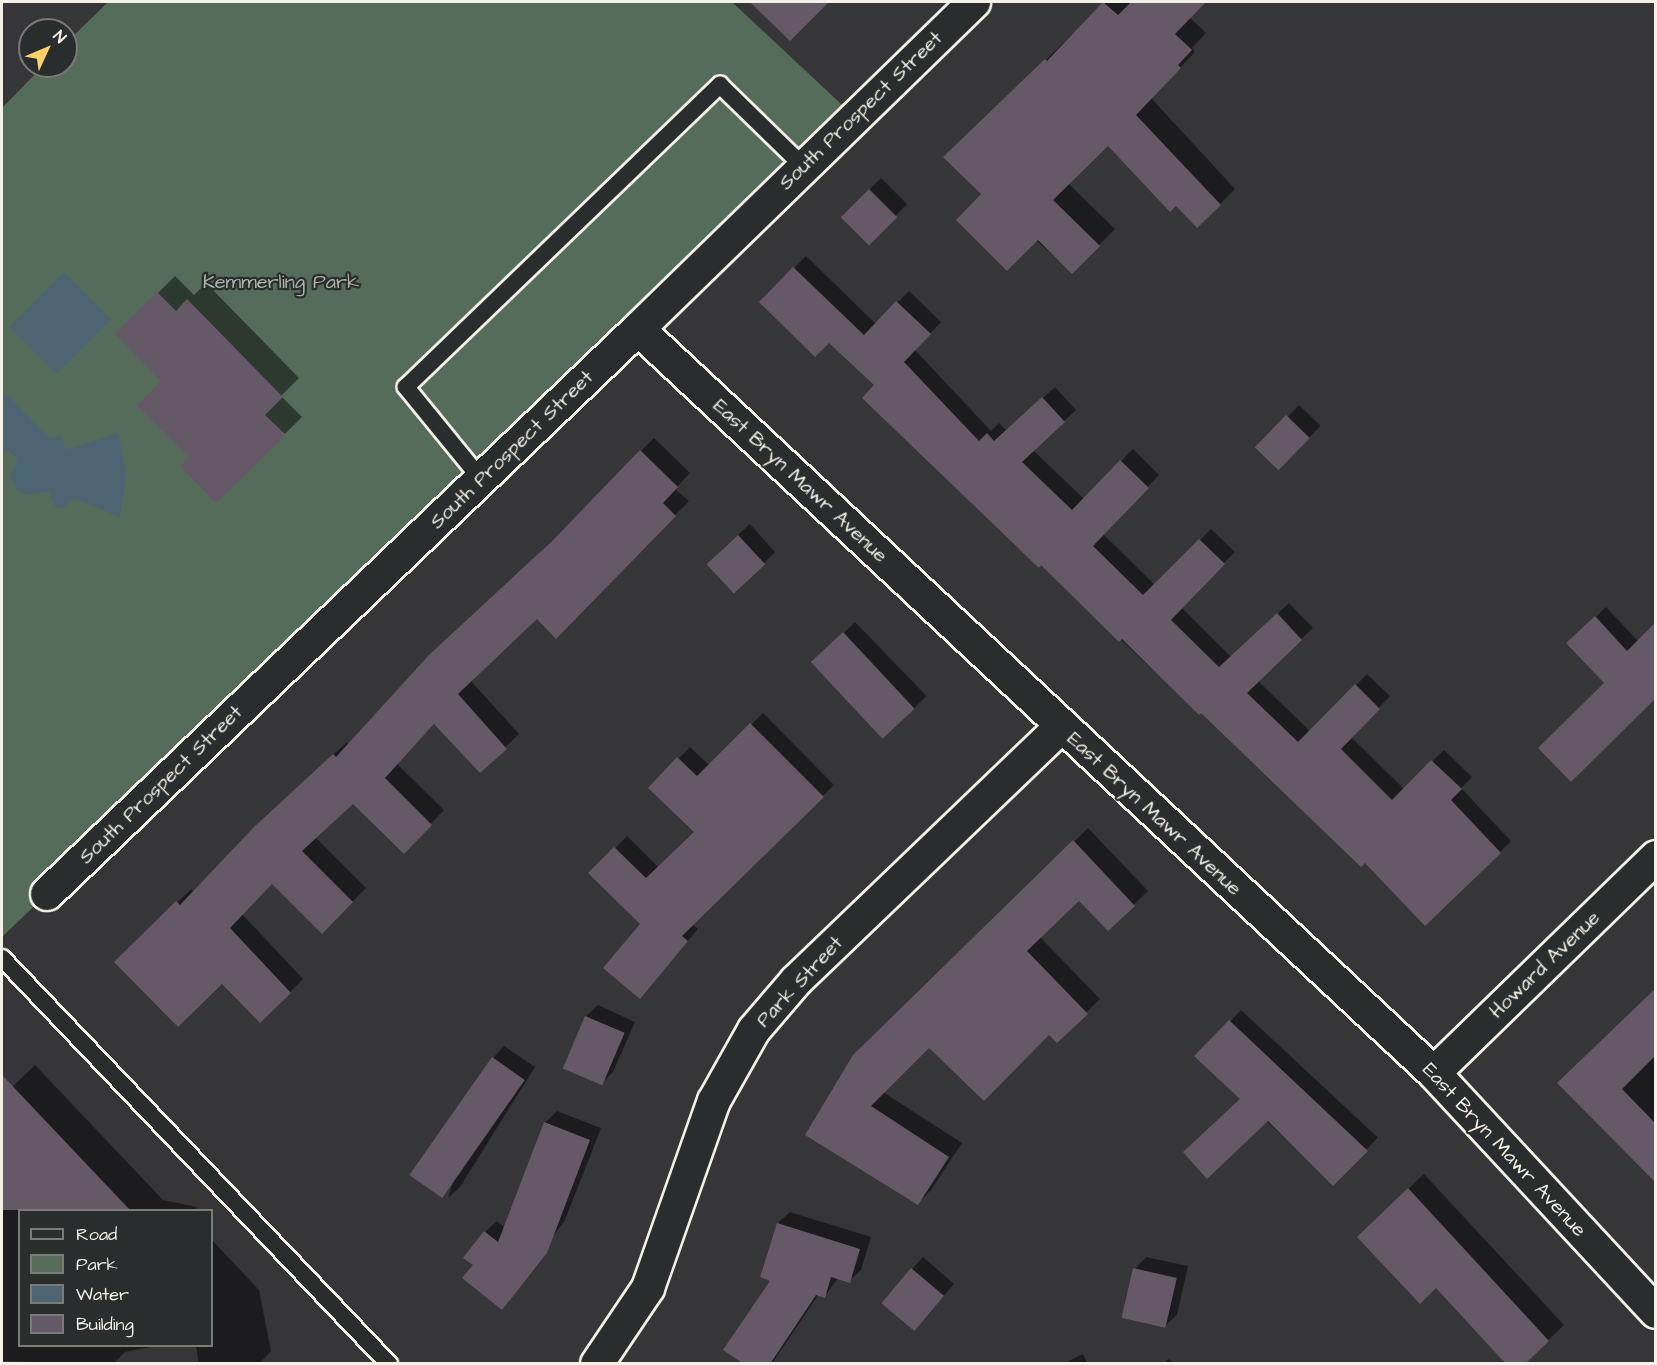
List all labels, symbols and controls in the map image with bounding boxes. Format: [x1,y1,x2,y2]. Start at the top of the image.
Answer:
north arrow [18,18,78,78]
text: N [48,26,71,48]
street label: South Prospect Street [774,27,948,195]
park label: Kemmerling Park [203,270,359,294]
street label: South Prospect Street [425,366,599,534]
street label: East Bryn Mawr Avenue [708,394,892,568]
street label: South Prospect Street [74,701,248,869]
street label: East Bryn Mawr Avenue [1062,727,1246,901]
street label: Howard Avenue [1485,906,1605,1024]
street label: Park Street [752,931,848,1033]
street label: East Bryn Mawr Avenue [1417,1058,1591,1242]
legend [18,1209,213,1347]
text: Road [76,1222,117,1247]
text: Park [76,1252,118,1277]
text: Water [76,1282,129,1307]
text: Building [76,1312,134,1337]

